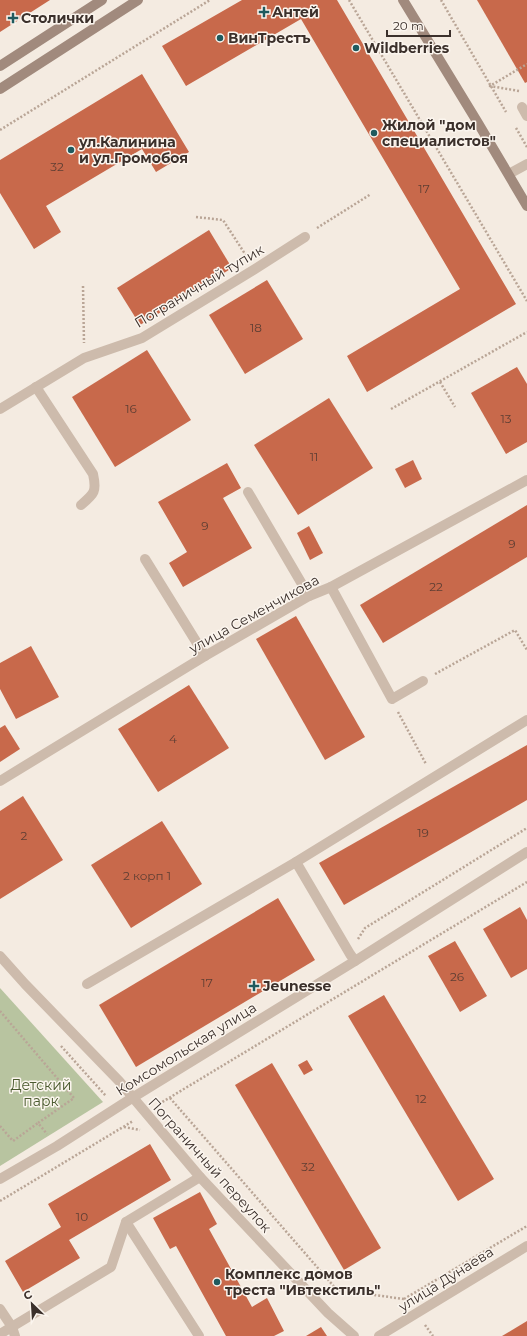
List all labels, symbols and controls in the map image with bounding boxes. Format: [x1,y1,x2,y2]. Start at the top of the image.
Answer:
place label: Антей [272,3,319,21]
marker: Антей [259,7,269,17]
place label: Столички [21,9,94,27]
scale bar [387,12,450,38]
marker: Столички [8,13,18,23]
text: 20 m [393,18,424,33]
place label: ВинТрестъ [228,29,311,47]
marker: ВинТрестъ [215,33,225,43]
place label: Wildberries [364,39,450,57]
marker: Wildberries [351,43,361,53]
place label: Жилой "дом специалистов" [382,116,496,150]
marker: Жилой "дом специалистов" [369,128,379,138]
place label: ул.Калинина и ул.Громобоя [78,133,188,167]
marker: ул.Калинина и ул.Громобоя [66,145,76,155]
house number: 32 [50,159,64,174]
house number: 17 [418,181,430,196]
street label: Пограничный тупик [131,240,267,332]
house number: 18 [250,320,262,335]
house number: 16 [125,401,137,416]
house number: 13 [500,411,512,426]
house number: 11 [310,449,318,464]
house number: 9 [201,518,209,533]
house number: 9 [508,536,516,551]
street label: улица Семенчикова [185,571,322,658]
house number: 22 [429,579,443,594]
house number: 4 [169,731,177,746]
house number: 19 [417,825,429,840]
house number: 2 [21,828,28,843]
house number: 2 корп 1 [123,868,171,883]
house number: 26 [450,969,464,984]
house number: 17 [201,975,213,990]
place label: Jeunesse [262,977,331,995]
marker: Jeunesse [248,980,260,992]
street label: Комсомольская улица [112,998,260,1100]
park label: Детский парк [11,1076,71,1110]
house number: 12 [415,1091,427,1106]
street label: Пограничный переулок [145,1094,275,1236]
house number: 32 [301,1159,315,1174]
house number: 10 [76,1209,88,1224]
street label: улица Дунаева [394,1243,497,1316]
place label: Комплекс домов треста "Ивтекстиль" [225,1265,380,1299]
marker: Комплекс домов треста "Ивтекстиль" [212,1277,222,1287]
north arrow [12,1284,52,1324]
text: С [21,1287,34,1303]

